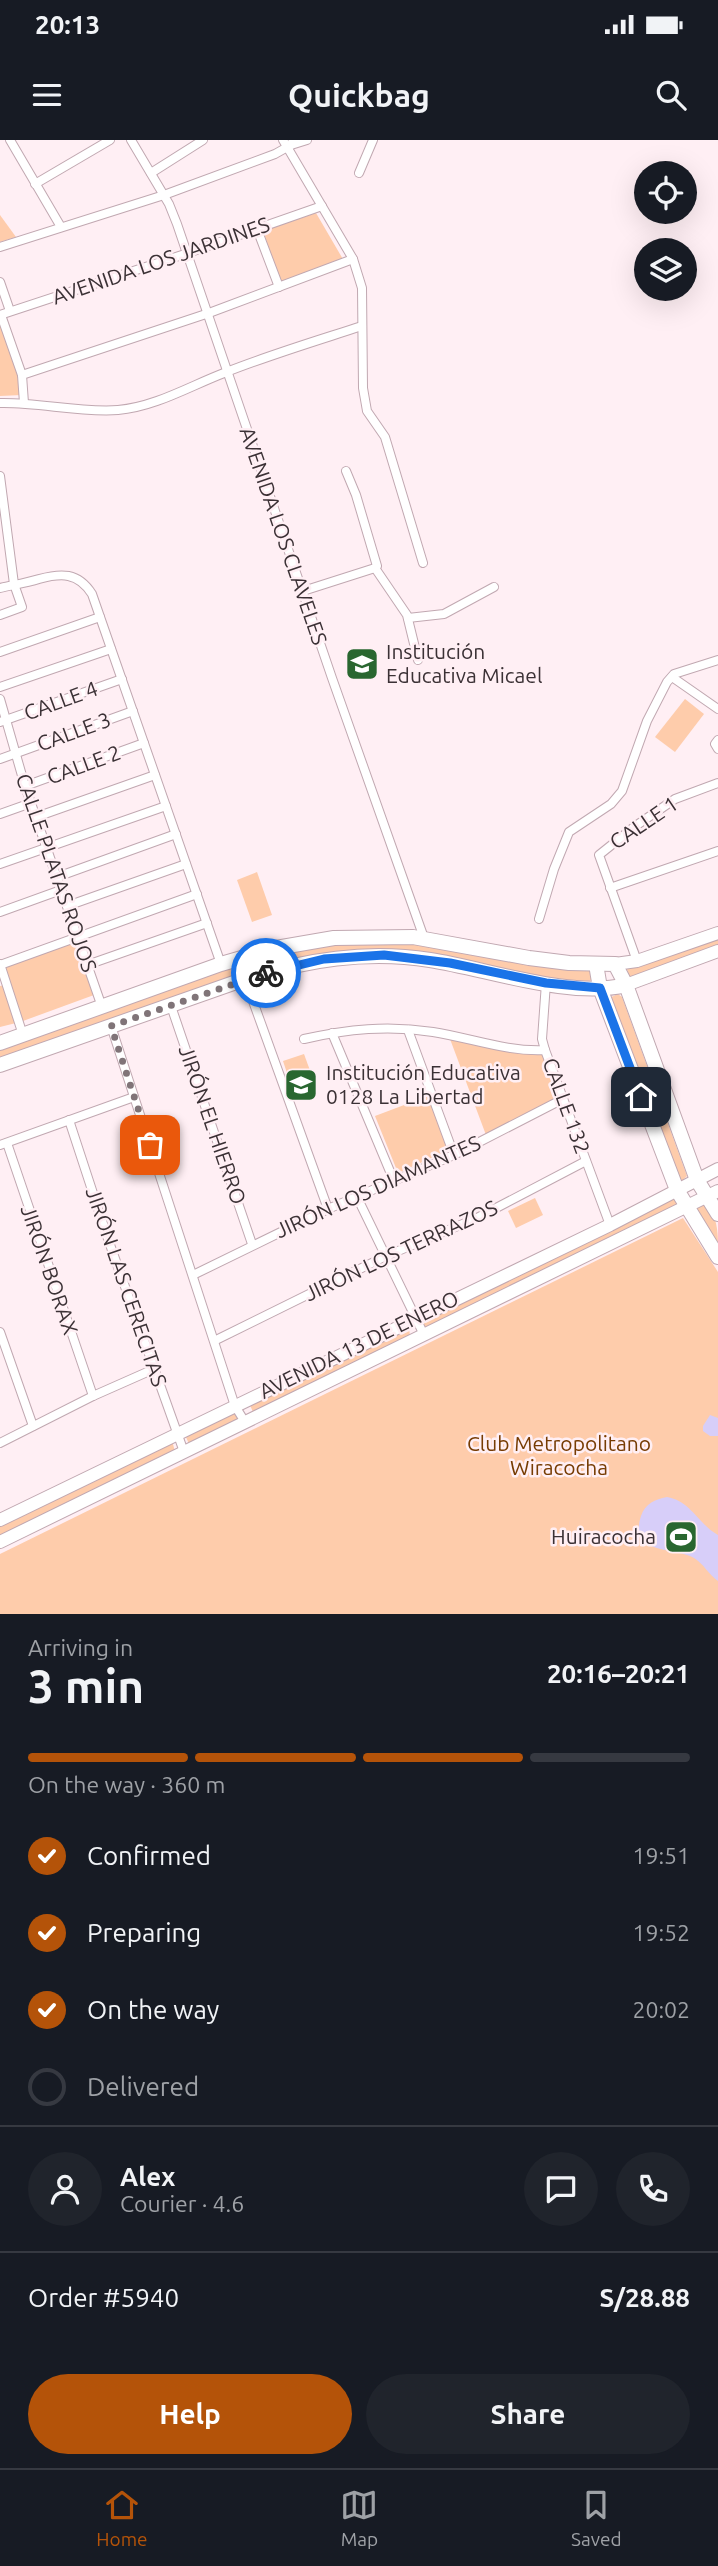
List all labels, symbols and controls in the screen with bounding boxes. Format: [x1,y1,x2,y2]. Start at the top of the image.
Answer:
text: 20:13 [35,10,100,39]
icon: menu [28,76,66,114]
icon: search [652,76,690,114]
text: Quickbag [288,77,430,113]
map controls [634,161,697,301]
button: locate [634,161,697,224]
street label: AVENIDA LOS JARDINES [49,212,273,309]
button: layers [634,238,697,301]
street label: AVENIDA LOS CLAVELES [235,424,332,648]
place label: Institución Educativa Micael [386,639,542,687]
school or university icon: Institución Educativa Micael [343,645,381,683]
street label: CALLE 4 [20,676,101,724]
street label: CALLE 3 [33,707,114,755]
street label: CALLE 2 [43,740,124,788]
street label: CALLE PLATAS ROJOS [12,770,102,975]
street label: CALLE 1 [605,791,682,854]
courier [231,938,301,1008]
icon: bike [247,954,285,992]
street label: JIRÓN EL HIERRO [175,1042,251,1207]
street label: CALLE 132 [538,1054,595,1157]
place label: Institución Educativa 0128 La Libertad [326,1060,521,1108]
school or university icon: Institución Educativa 0128 La Libertad [282,1066,320,1104]
pin [611,1067,671,1127]
icon: home [622,1078,660,1116]
pin [120,1115,180,1175]
icon: bag [131,1126,169,1164]
street label: JIRÓN LOS DIAMANTES [271,1130,484,1242]
street label: JIRÓN LAS CERECITAS [82,1184,172,1389]
street label: JIRÓN LOS TERRAZOS [300,1195,501,1305]
street label: JIRÓN BORAX [17,1202,83,1338]
street label: AVENIDA 13 DE ENERO [255,1285,462,1403]
park label: Club Metropolitano Wiracocha [467,1431,651,1479]
sports icon: Huiracocha [662,1518,700,1556]
place label: Huiracocha [551,1524,656,1548]
text: Arriving in [28,1635,133,1660]
text: 20:16–20:21 [547,1659,690,1688]
text: 3 min [28,1660,144,1712]
text: On the way · 360 m [28,1772,225,1797]
icon: check [28,1837,66,1875]
text: Confirmed [87,1841,211,1870]
text: 19:51 [632,1843,690,1868]
icon: check [28,1914,66,1952]
text: Preparing [87,1918,201,1947]
text: 19:52 [632,1920,690,1945]
icon: check [28,1991,66,2029]
text: On the way [87,1995,219,2024]
text: 20:02 [632,1997,690,2022]
text: Delivered [87,2072,199,2101]
button: person [28,2152,102,2226]
button: chat [524,2152,598,2226]
button: phone [616,2152,690,2226]
text: Alex [120,2162,175,2191]
text: Courier · 4.6 [120,2191,244,2216]
text: Order #5940 [28,2283,179,2312]
text: S/28.88 [600,2283,690,2312]
button: Help [28,2374,352,2454]
button: Share [366,2374,690,2454]
tab: Home [96,2486,148,2550]
tab: Map [340,2486,378,2550]
tab: Saved [571,2486,622,2550]

